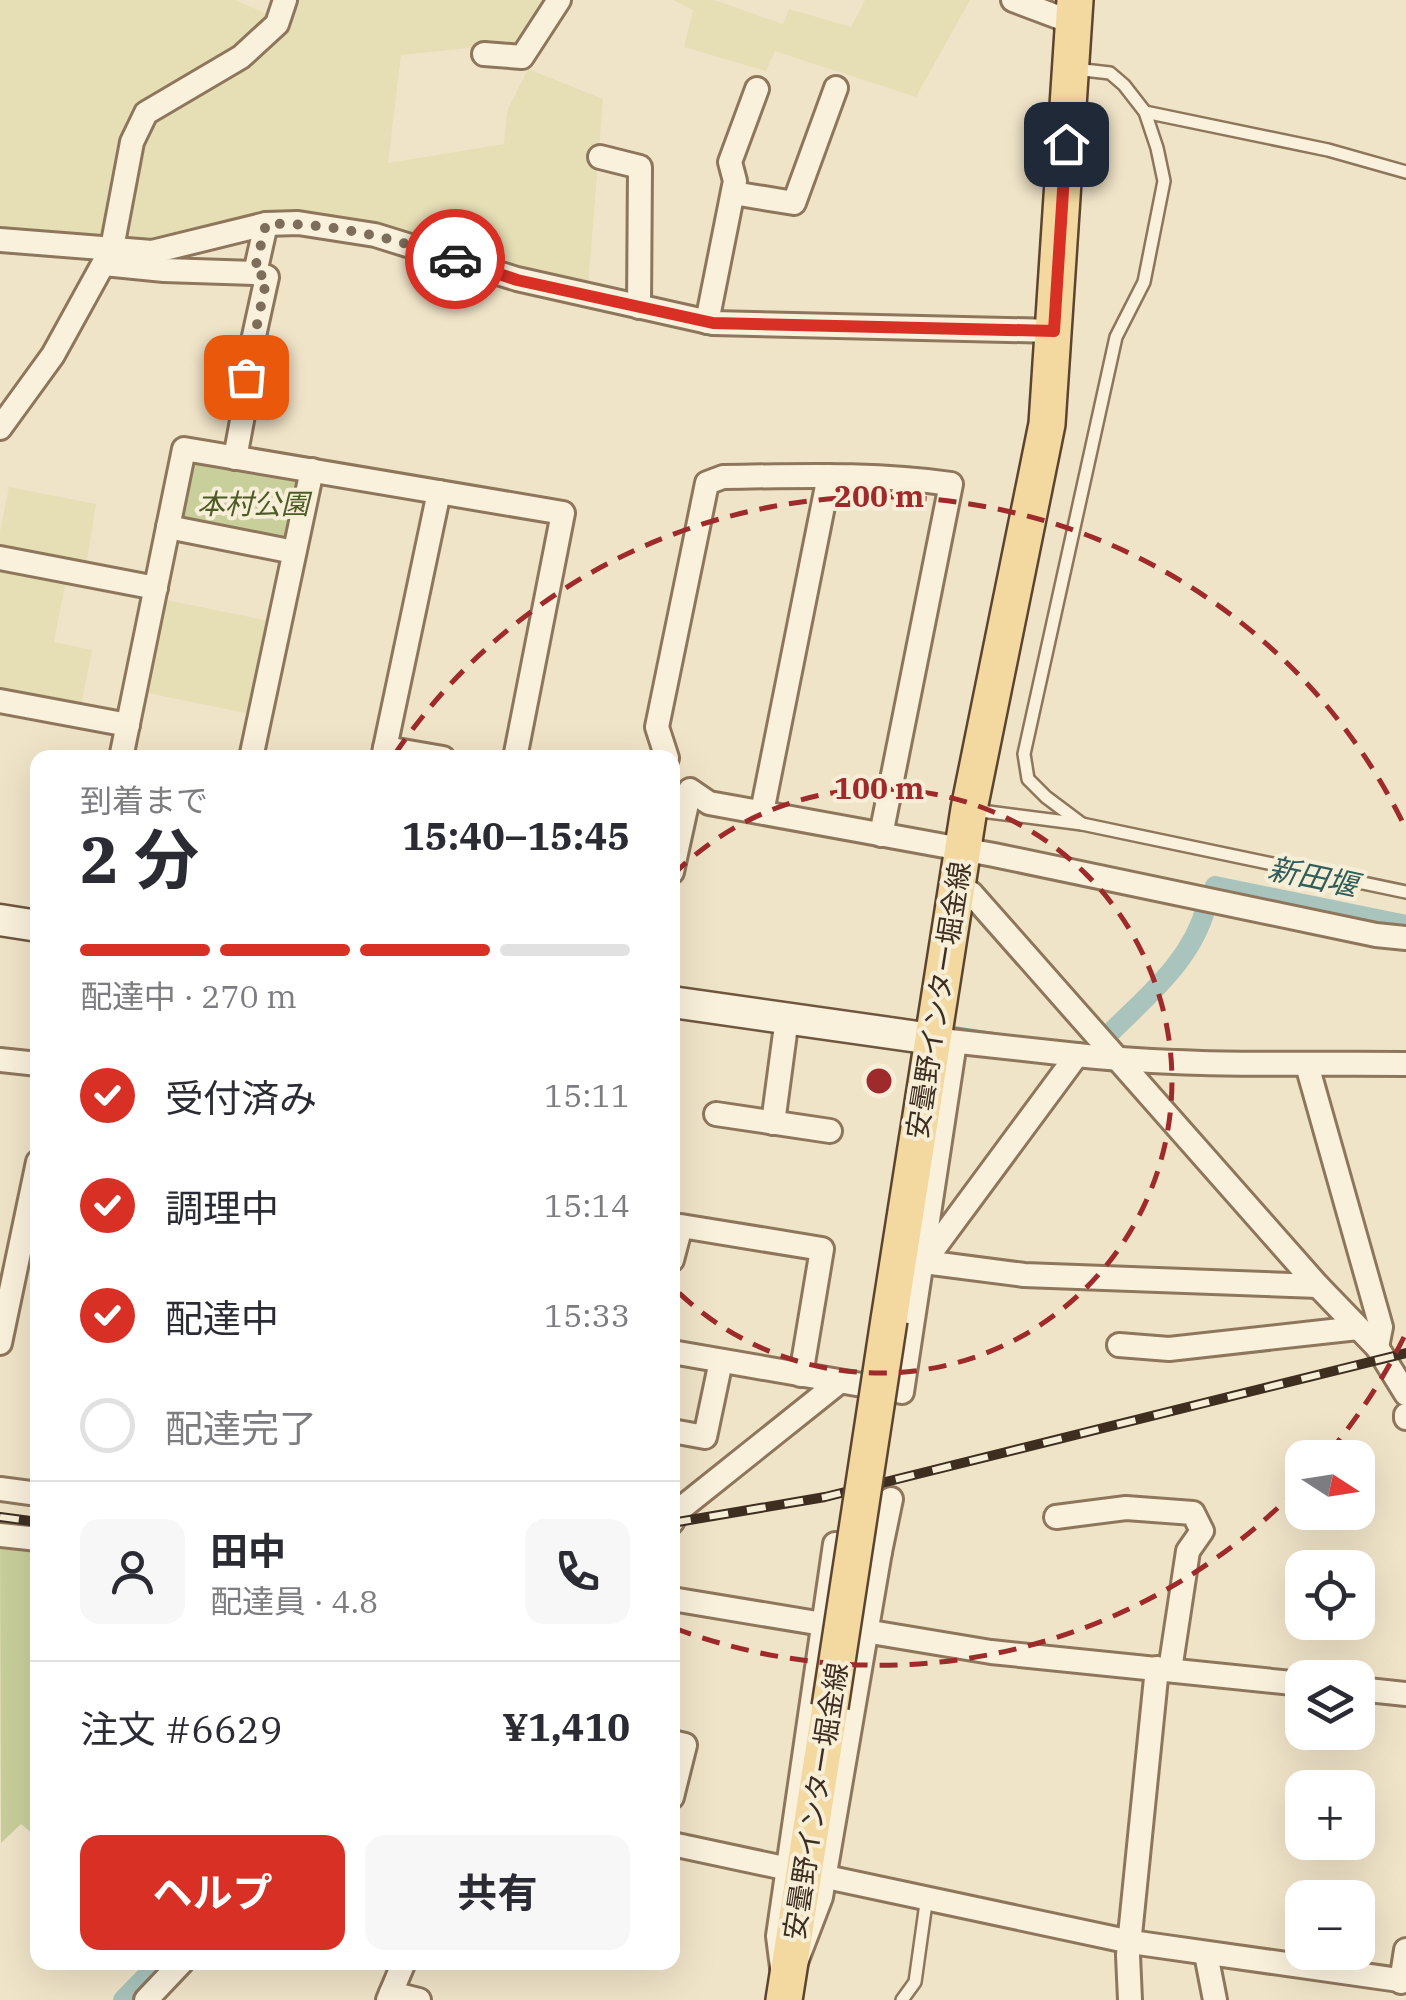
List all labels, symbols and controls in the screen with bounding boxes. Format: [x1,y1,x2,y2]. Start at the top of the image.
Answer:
pin [1024,102,1109,187]
icon: home [1039,117,1094,172]
courier [405,209,505,309]
icon: car [428,232,483,287]
pin [204,335,289,420]
icon: bag [219,350,274,405]
text: 200 m [834,476,924,515]
park label: 本村公園 [197,485,313,522]
text: 100 m [834,768,924,807]
text: 到着まで [80,779,208,821]
text: 15:40–15:45 [402,811,630,860]
text: 2 分 [80,816,199,901]
water label: 新田堰 [1265,848,1366,905]
street label: 安曇野インター堀金線 [898,859,978,1141]
text: 配達中 · 270 m [80,975,297,1017]
centre of rings [861,1063,897,1099]
icon: check [80,1068,135,1123]
text: 受付済み [165,1073,317,1122]
text: 15:11 [544,1074,630,1116]
icon: check [80,1178,135,1233]
text: 調理中 [165,1183,279,1232]
text: 15:14 [544,1184,630,1226]
icon: check [80,1288,135,1343]
text: 配達中 [165,1293,279,1342]
text: 15:33 [544,1294,630,1336]
text: 配達完了 [165,1403,317,1452]
north arrow [1285,1440,1375,1530]
map controls [1285,1440,1375,1970]
button: person [80,1519,185,1624]
button: phone [525,1519,630,1624]
text: 田中 [210,1526,286,1575]
button: locate [1285,1550,1375,1640]
text: 配達員 · 4.8 [210,1580,378,1622]
street label: 安曇野インター堀金線 [775,1660,855,1942]
button: layers [1285,1660,1375,1750]
text: ¥1,410 [502,1702,630,1751]
text: 注文 #6629 [80,1704,282,1753]
button: + [1285,1770,1375,1860]
button: ヘルプ [80,1835,345,1950]
button: 共有 [365,1835,630,1950]
button: − [1285,1880,1375,1970]

